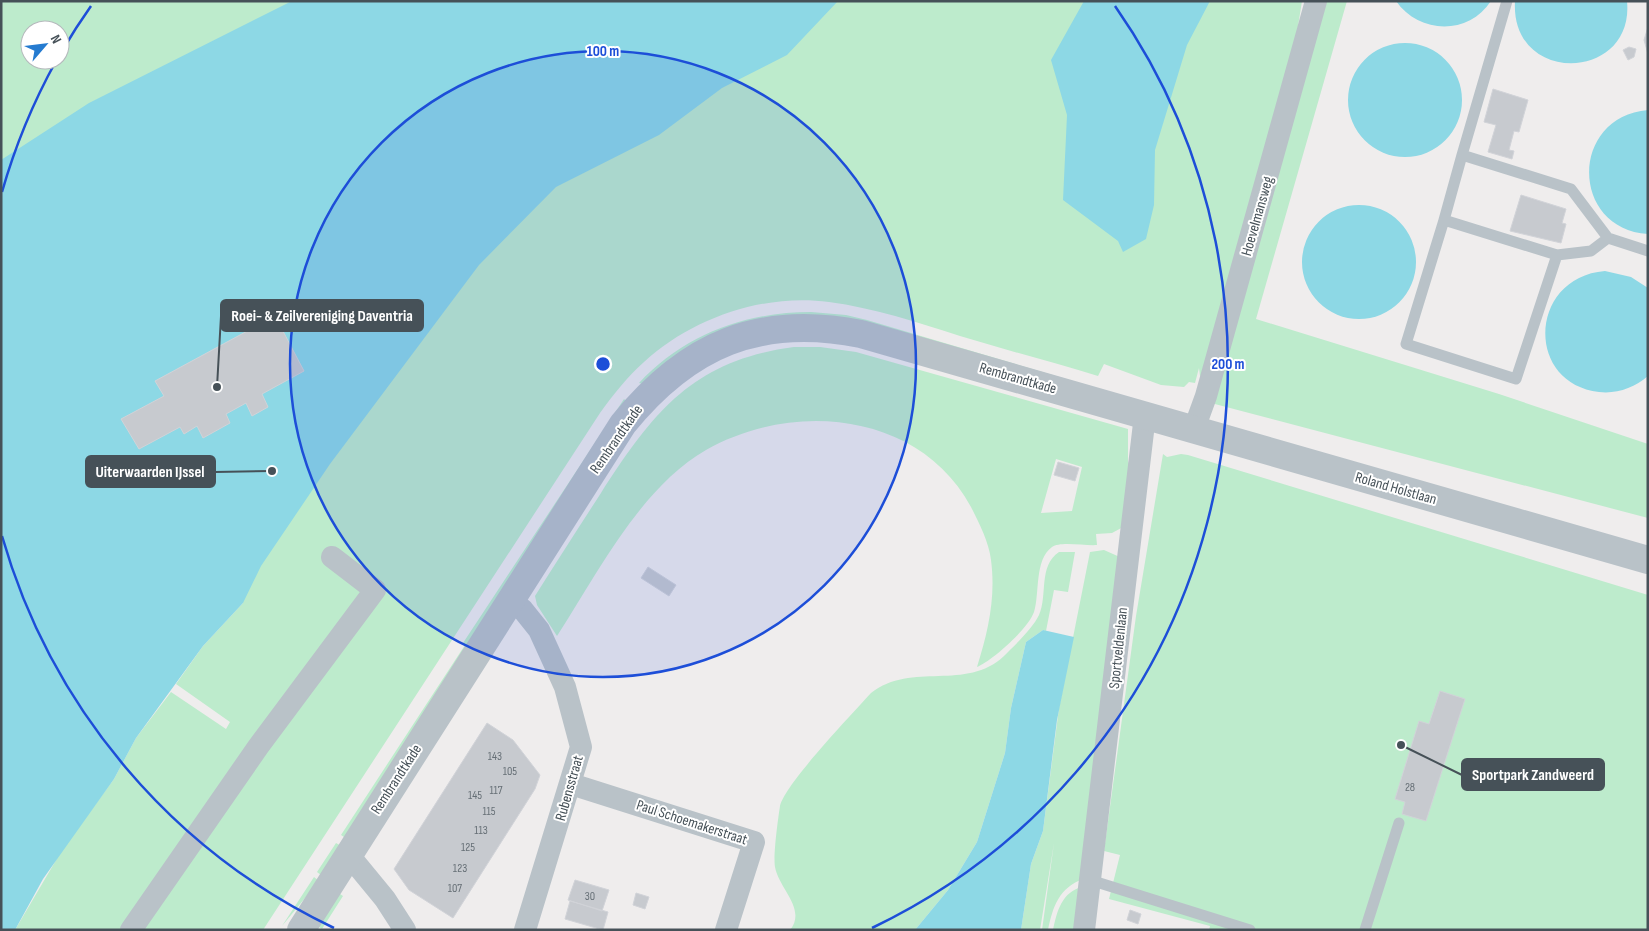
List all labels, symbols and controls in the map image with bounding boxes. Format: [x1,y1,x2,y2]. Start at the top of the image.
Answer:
north arrow [20,20,70,70]
text: N [47,32,65,46]
text: 100 m [587,42,619,61]
street label: Hoevelmansweg [1237,174,1278,258]
callout: Roei- & Zeilvereniging Daventria [221,300,423,331]
text: Roei- & Zeilvereniging Daventria [231,307,413,326]
centre of rings [594,355,612,373]
text: 200 m [1211,355,1245,374]
street label: Rembrandtkade [977,358,1059,399]
street label: Rembrandtkade [586,401,647,477]
callout: Uiterwaarden IJssel [86,456,215,487]
text: Uiterwaarden IJssel [96,463,204,482]
street label: Roland Holstlaan [1353,468,1439,509]
street label: Sportveldenlaan [1105,606,1132,690]
street label: Rembrandtkade [367,741,426,818]
house number: 143 [488,749,502,764]
street label: Rubensstraat [551,753,588,823]
callout: Sportpark Zandweerd [1462,759,1604,790]
house number: 105 [503,764,517,779]
text: Sportpark Zandweerd [1472,766,1594,785]
house number: 28 [1405,780,1415,795]
house number: 117 [489,783,503,798]
house number: 145 [468,788,482,803]
street label: Paul Schoemakerstraat [634,796,750,850]
house number: 115 [482,804,496,819]
house number: 113 [474,823,488,838]
house number: 125 [461,840,475,855]
house number: 123 [453,861,467,876]
house number: 107 [448,881,462,896]
house number: 30 [585,889,595,904]

